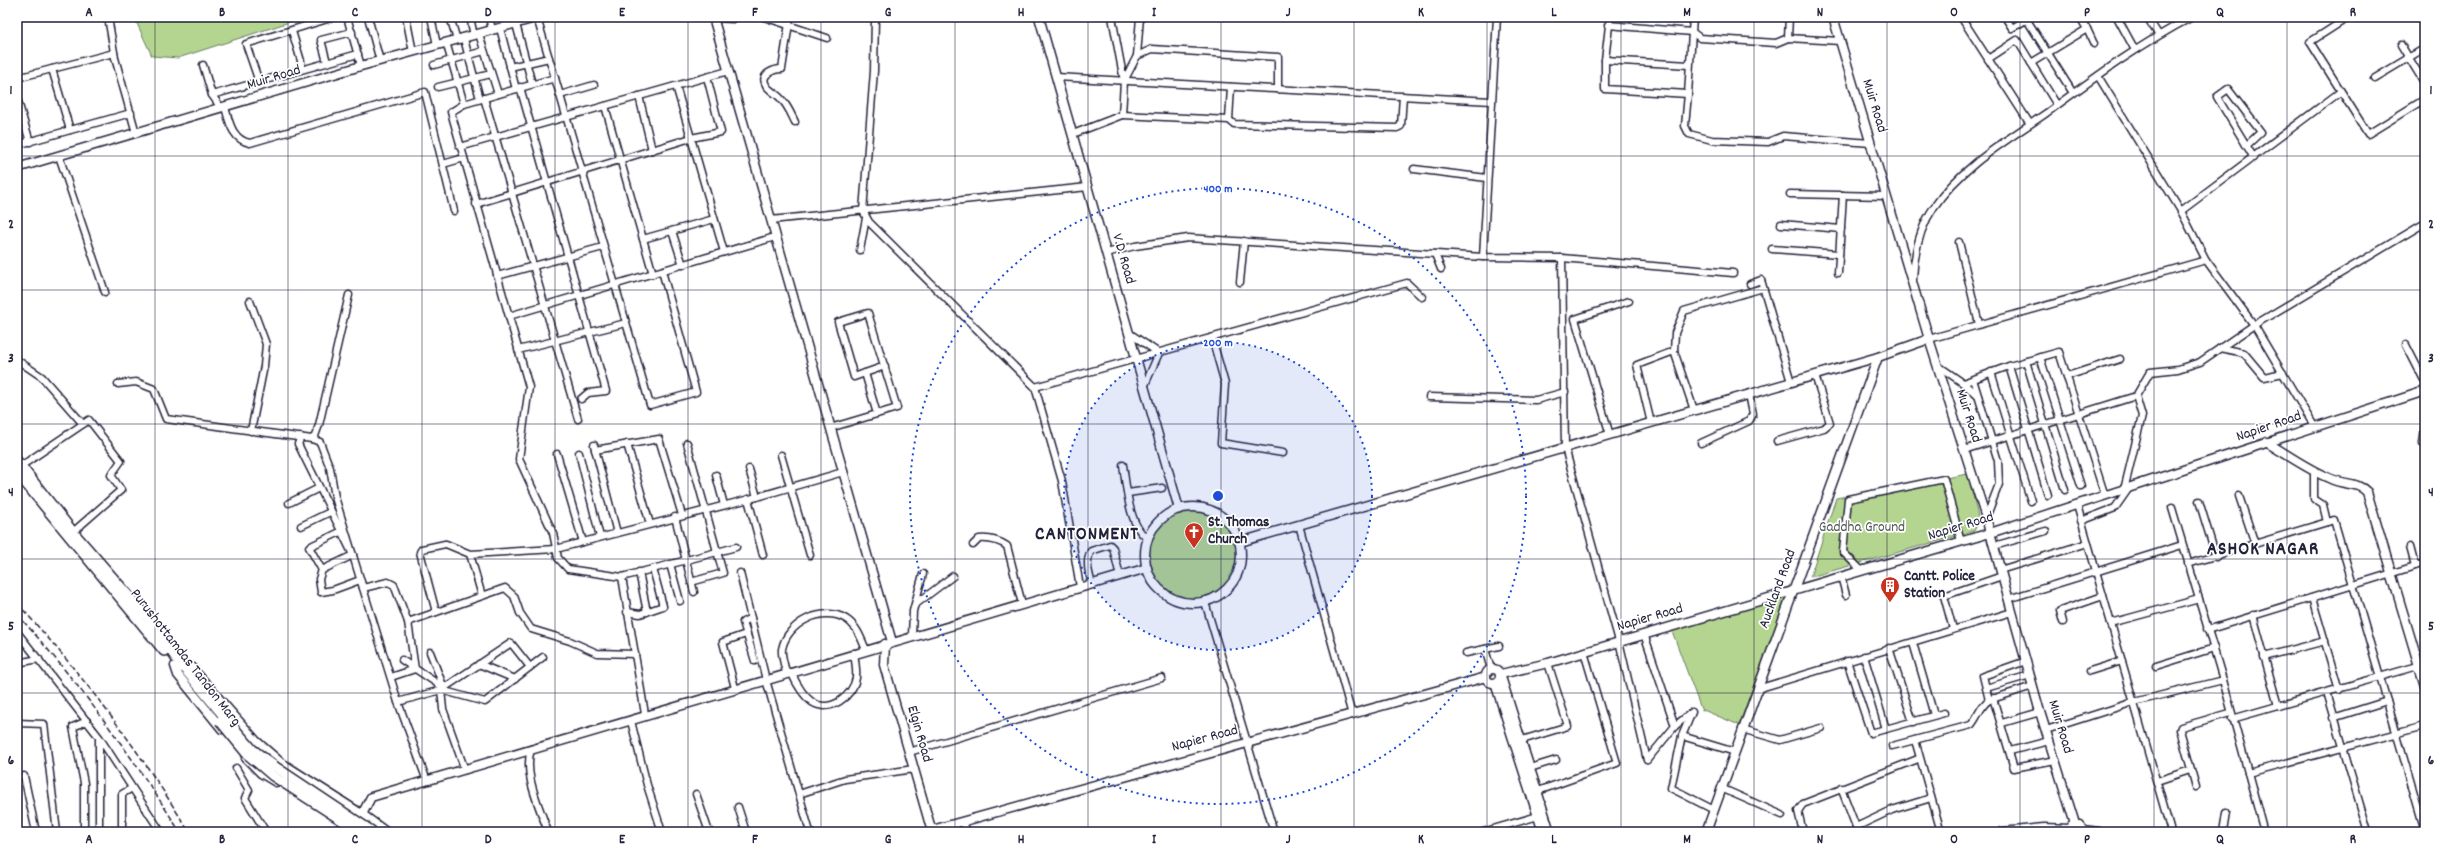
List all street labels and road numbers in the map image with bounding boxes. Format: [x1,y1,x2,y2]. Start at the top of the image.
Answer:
street label: Muir Road [244,59,304,97]
street label: Muir Road [1855,76,1893,136]
street label: V.D. Road [1105,231,1141,287]
street label: Muir Road [1949,386,1987,446]
street label: Napier Road [2233,406,2305,448]
street label: Napier Road [1925,507,1997,547]
street label: Auckland Road [1753,546,1803,632]
street label: Purushottamdas Tandon Marg [124,584,246,732]
street label: Napier Road [1614,598,1686,638]
street label: Muir Road [2041,697,2079,757]
street label: Elgin Road [900,703,938,765]
street label: Napier Road [1169,720,1241,758]

